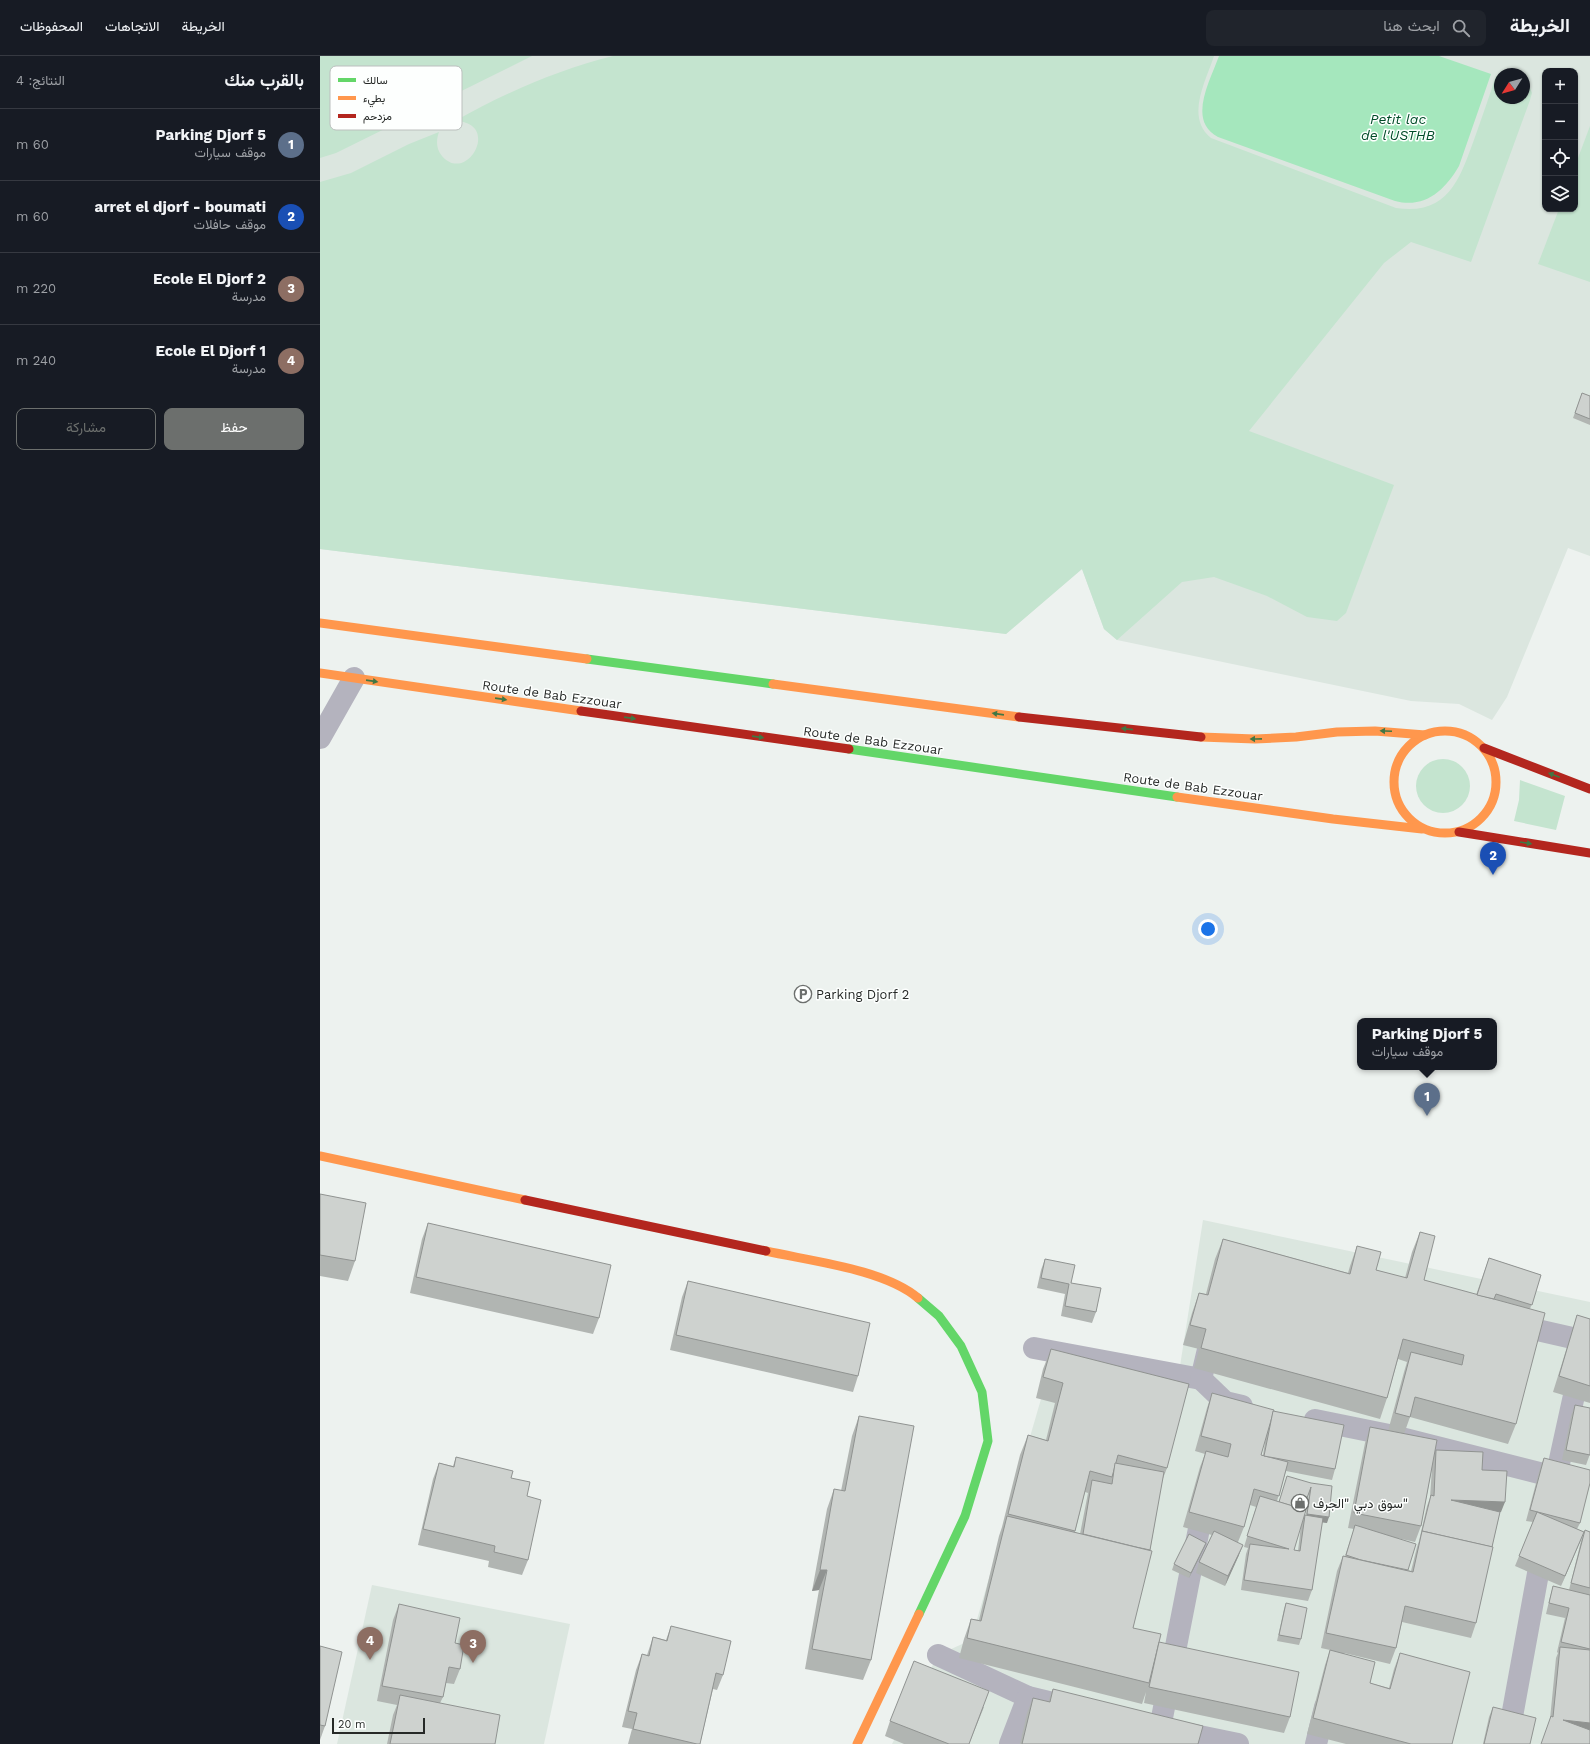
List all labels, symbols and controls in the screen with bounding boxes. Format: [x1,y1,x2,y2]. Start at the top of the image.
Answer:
search box [1206,10,1486,46]
text: الخريطة [1510,14,1570,37]
text: ابحث هنا [1383,17,1440,35]
icon: search [1450,17,1472,39]
text: المحفوظات [20,18,83,34]
text: الاتجاهات [105,18,159,34]
text: الخريطة [181,18,225,34]
legend [330,66,462,130]
north arrow [1494,68,1530,104]
map controls [1542,68,1578,212]
button: + [1542,68,1578,104]
text: بالقرب منك [224,70,304,90]
text: النتائج: 4 [16,73,65,88]
text: سالك [363,74,388,87]
text: بطيء [363,92,385,108]
button: − [1542,104,1578,140]
text: مزدحم [363,110,392,124]
water label: Petit lac de l'USTHB [1361,111,1435,143]
text: Parking Djorf 5 [155,126,266,144]
text: 60 m [16,137,49,152]
text: 1 [288,137,294,152]
button: locate [1542,140,1578,176]
text: موقف سيارات [195,145,266,160]
button: layers [1542,176,1578,212]
text: arret el djorf - boumati [94,198,266,216]
text: 60 m [16,209,49,224]
text: 2 [287,209,295,224]
text: موقف حافلات [194,217,266,232]
text: Ecole El Djorf 2 [153,270,266,288]
text: 220 m [16,281,56,296]
text: 3 [287,281,295,296]
text: مدرسة [232,289,266,304]
text: Ecole El Djorf 1 [156,342,266,360]
text: 240 m [16,353,56,368]
text: 4 [287,353,295,368]
text: مدرسة [232,361,266,376]
button: مشاركة [16,408,156,450]
button: حفظ [164,408,304,450]
street label: Route de Bab Ezzouar [481,677,623,712]
one-way arrow [366,678,379,684]
one-way arrow [495,696,507,702]
one-way arrow [991,711,1004,717]
one-way arrow [624,715,636,721]
street label: Route de Bab Ezzouar [802,723,944,758]
one-way arrow [1121,726,1133,733]
one-way arrow [1379,728,1392,734]
one-way arrow [752,734,764,740]
one-way arrow [1249,736,1262,742]
street label: Route de Bab Ezzouar [1122,769,1264,804]
one-way arrow [1547,771,1559,777]
one-way arrow [1519,840,1532,846]
pin: 2 [1480,842,1506,875]
your location [1198,919,1218,939]
parking icon: Parking Djorf 2 [793,984,813,1004]
place label: Parking Djorf 2 [816,987,909,1002]
popup [1357,1018,1497,1070]
text: Parking Djorf 5 [1372,1025,1482,1043]
text: موقف سيارات [1372,1044,1443,1059]
pin: 1 [1414,1083,1440,1116]
shop icon: سوق دبي "الجرف" [1290,1493,1310,1513]
place label: سوق دبي "الجرف" [1313,1496,1408,1514]
pin: 4 [357,1627,383,1660]
pin: 3 [460,1630,486,1663]
scale bar [332,1716,425,1735]
text: 20 m [338,1718,366,1731]

